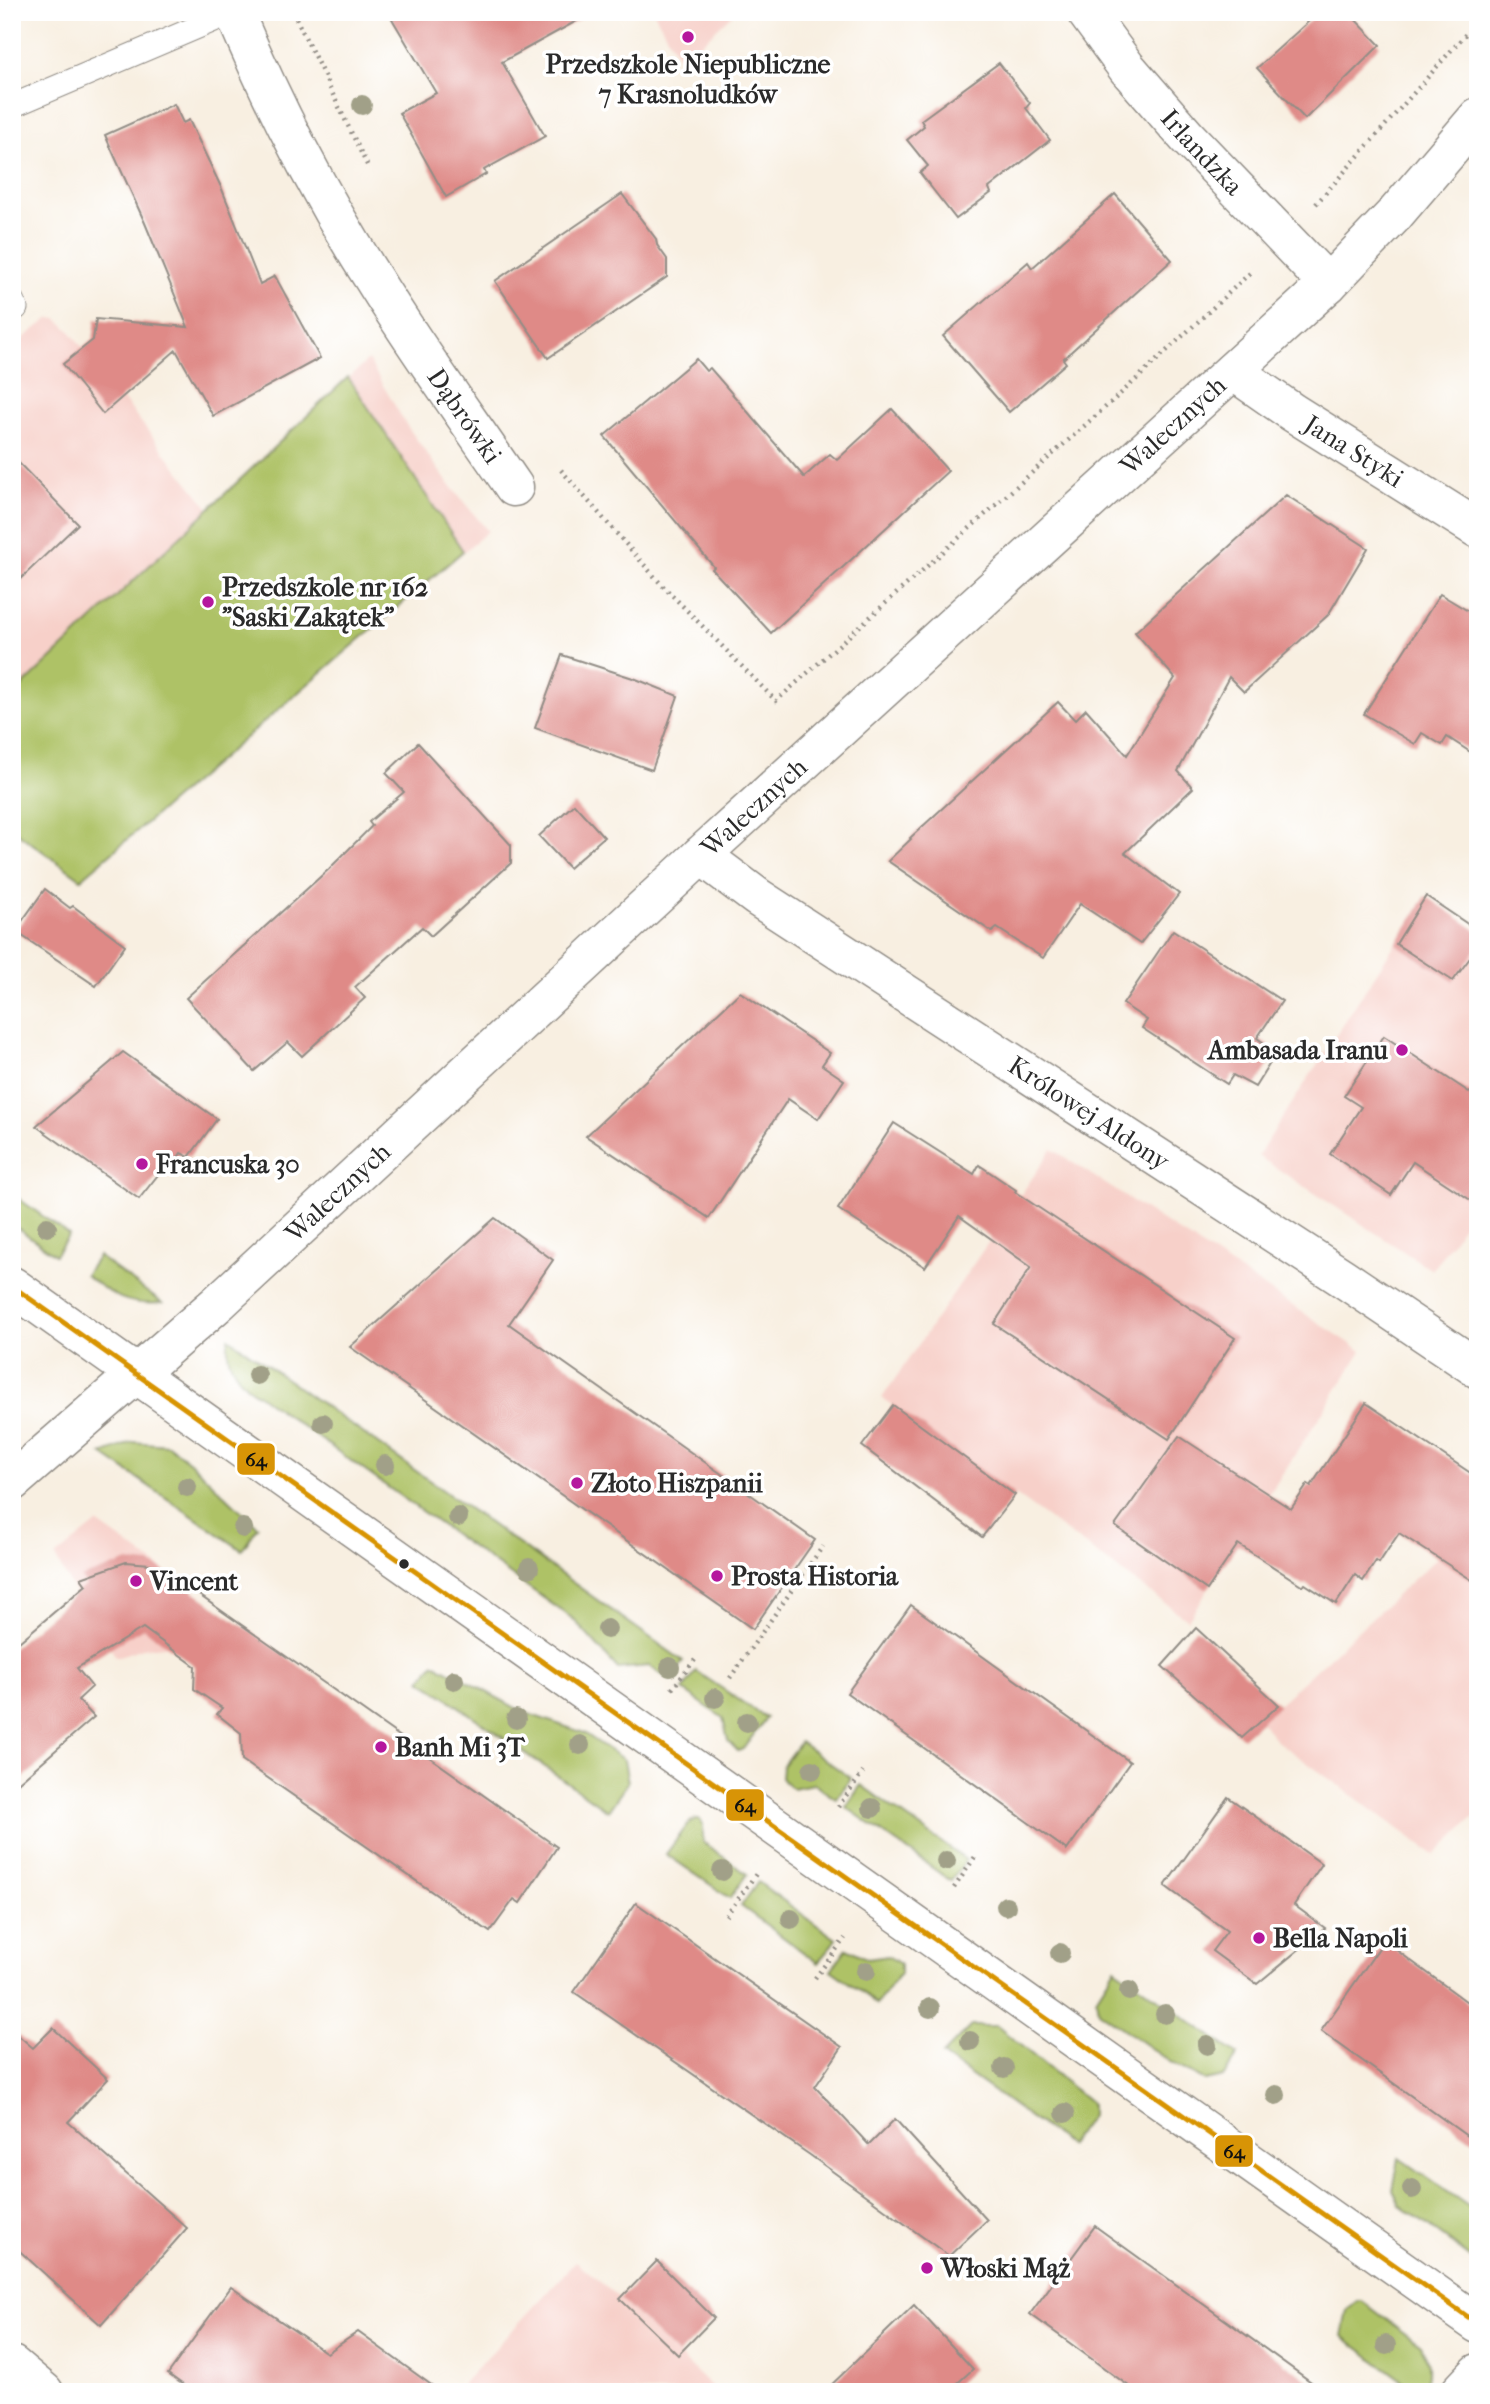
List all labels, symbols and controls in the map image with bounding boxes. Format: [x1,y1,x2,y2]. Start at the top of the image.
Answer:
marker: Przedszkole Niepubliczne 7 Krasnoludków [680,29,696,45]
place label: Przedszkole Niepubliczne 7 Krasnoludków [546,49,831,110]
street label: Irlandzka [1154,103,1250,202]
street label: Dąbrówki [421,362,509,470]
street label: Walecznych [1113,369,1233,482]
street label: Jana Styki [1297,407,1410,494]
place label: Przedszkole nr 162 "Saski Zakątek" [222,572,428,634]
marker: Przedszkole nr 162 "Saski Zakątek" [200,594,216,610]
street label: Walecznych [694,751,813,864]
place label: Ambasada Iranu [1206,1035,1388,1066]
marker: Ambasada Iranu [1394,1042,1410,1058]
street label: Królowej Aldony [1003,1049,1176,1177]
street label: Walecznych [278,1135,397,1249]
place label: Francuska 30 [155,1149,300,1180]
marker: Francuska 30 [134,1156,150,1172]
line badge: 64 [236,1442,276,1476]
text: 64 [245,1449,267,1471]
place label: Złoto Hiszpanii [591,1468,763,1499]
marker: Złoto Hiszpanii [569,1475,585,1491]
unlabelled marker [397,1557,411,1571]
place label: Prosta Historia [731,1561,899,1592]
place label: Vincent [149,1566,239,1597]
marker: Prosta Historia [709,1568,725,1584]
marker: Vincent [128,1573,144,1589]
place label: Banh Mi 3T [395,1732,526,1763]
marker: Banh Mi 3T [373,1739,389,1755]
line badge: 64 [725,1788,765,1822]
text: 64 [734,1795,756,1817]
place label: Bella Napoli [1273,1923,1408,1954]
marker: Bella Napoli [1251,1930,1267,1946]
line badge: 64 [1214,2134,1254,2168]
text: 64 [1223,2141,1245,2163]
place label: Włoski Mąż [940,2253,1071,2285]
marker: Włoski Mąż [919,2260,935,2276]

